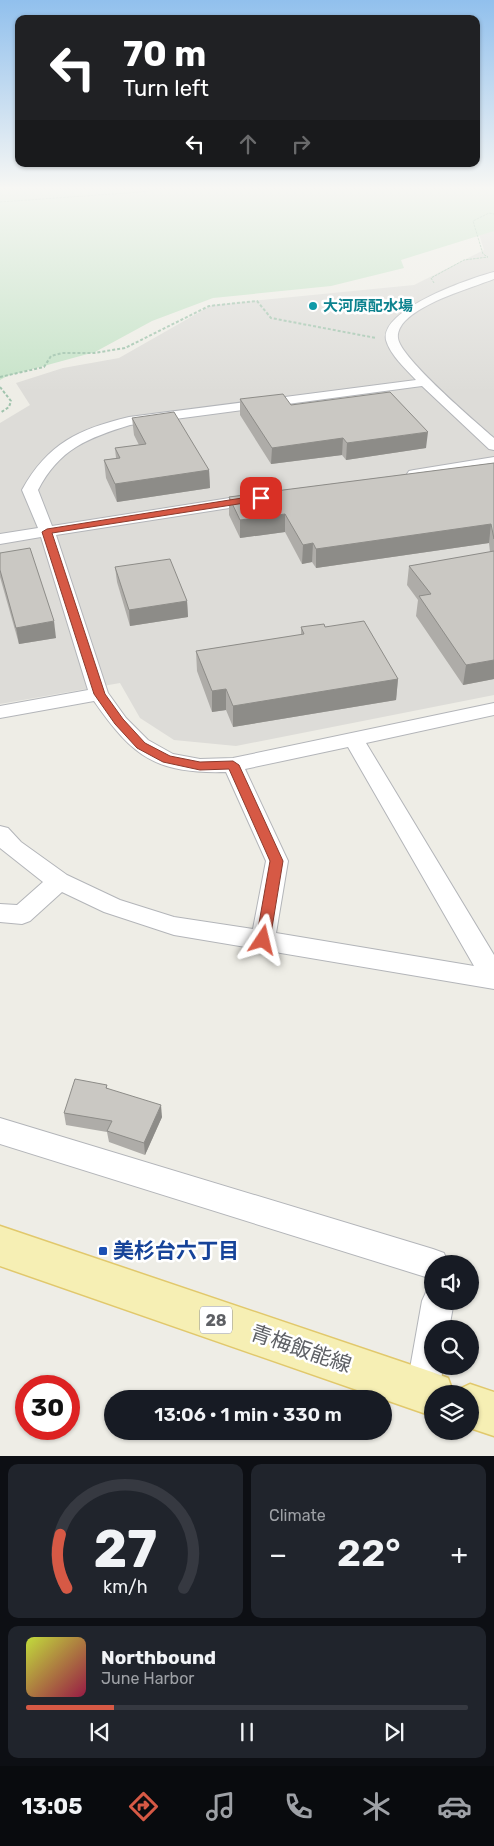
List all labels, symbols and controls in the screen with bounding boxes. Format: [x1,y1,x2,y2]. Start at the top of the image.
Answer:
text: 70 m [123,33,206,75]
icon: left [40,35,105,100]
text: Turn left [123,75,209,102]
icon: left [181,130,209,158]
icon: ahead [234,130,262,158]
icon: right [287,130,315,158]
place label: 大河原配水場 [323,297,413,315]
marker: 大河原配水場 [307,300,319,312]
pin [240,477,282,519]
icon: arrive [247,484,275,512]
position arrow [236,913,288,965]
place label: 美杉台六丁目 [113,1238,239,1263]
marker: 美杉台六丁目 [97,1245,109,1257]
map controls [424,1255,479,1440]
button: sound [424,1255,479,1310]
road number: 28 [200,1306,232,1334]
street label: 青梅飯能線 [247,1320,355,1377]
button: search [424,1320,479,1375]
speed limit sign: 30 [15,1375,80,1440]
button: layers [424,1385,479,1440]
text: 13:06 · 1 min · 330 m [154,1403,342,1426]
text: Climate [269,1506,326,1525]
text: 27 [94,1518,157,1580]
text: 22° [337,1530,401,1576]
text: − [269,1538,287,1571]
text: + [451,1538,468,1571]
text: km/h [103,1576,148,1597]
text: Northbound [101,1646,216,1669]
text: June Harbor [101,1669,194,1688]
icon: previous [86,1718,114,1746]
icon: pause [233,1718,261,1746]
icon: next [380,1718,408,1746]
icon: directions [126,1789,161,1824]
icon: music [203,1789,238,1824]
icon: phone [281,1789,316,1824]
icon: climate [359,1789,394,1824]
icon: car [437,1789,472,1824]
text: 13:05 [21,1793,83,1820]

